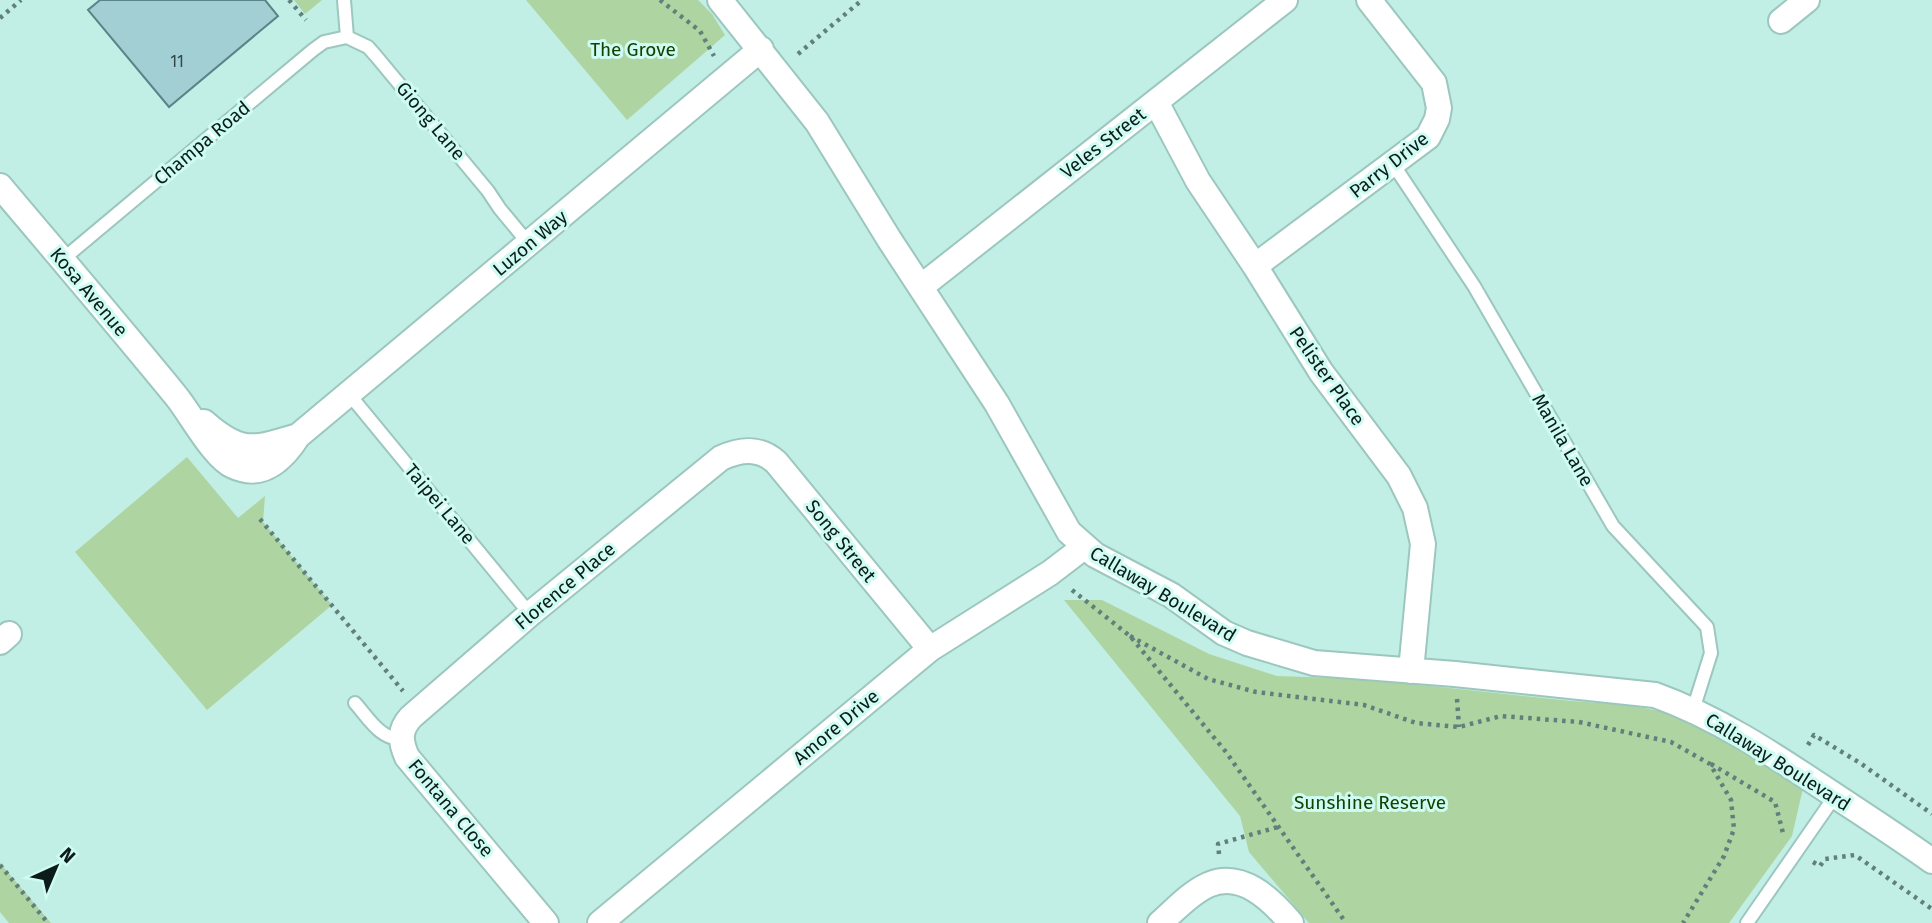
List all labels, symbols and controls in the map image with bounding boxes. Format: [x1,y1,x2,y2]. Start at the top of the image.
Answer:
park label: The Grove [590,38,676,61]
house number: 11 [170,52,184,71]
street label: Giong Lane [391,77,471,165]
street label: Champa Road [149,96,255,190]
street label: Veles Street [1056,103,1150,183]
street label: Parry Drive [1345,127,1433,203]
street label: Luzon Way [488,205,572,281]
street label: Kosa Avenue [45,243,133,341]
street label: Pelister Place [1284,322,1370,430]
street label: Manila Lane [1527,389,1599,491]
street label: Taipei Lane [400,459,480,549]
street label: Song Street [801,495,881,587]
street label: Florence Place [510,537,620,635]
street label: Callaway Boulevard [1086,541,1240,647]
street label: Amore Drive [788,684,884,770]
street label: Callaway Boulevard [1701,708,1855,816]
street label: Fontana Close [403,754,499,862]
park label: Sunshine Reserve [1294,791,1446,814]
north arrow [21,832,91,902]
text: N [55,842,80,868]

